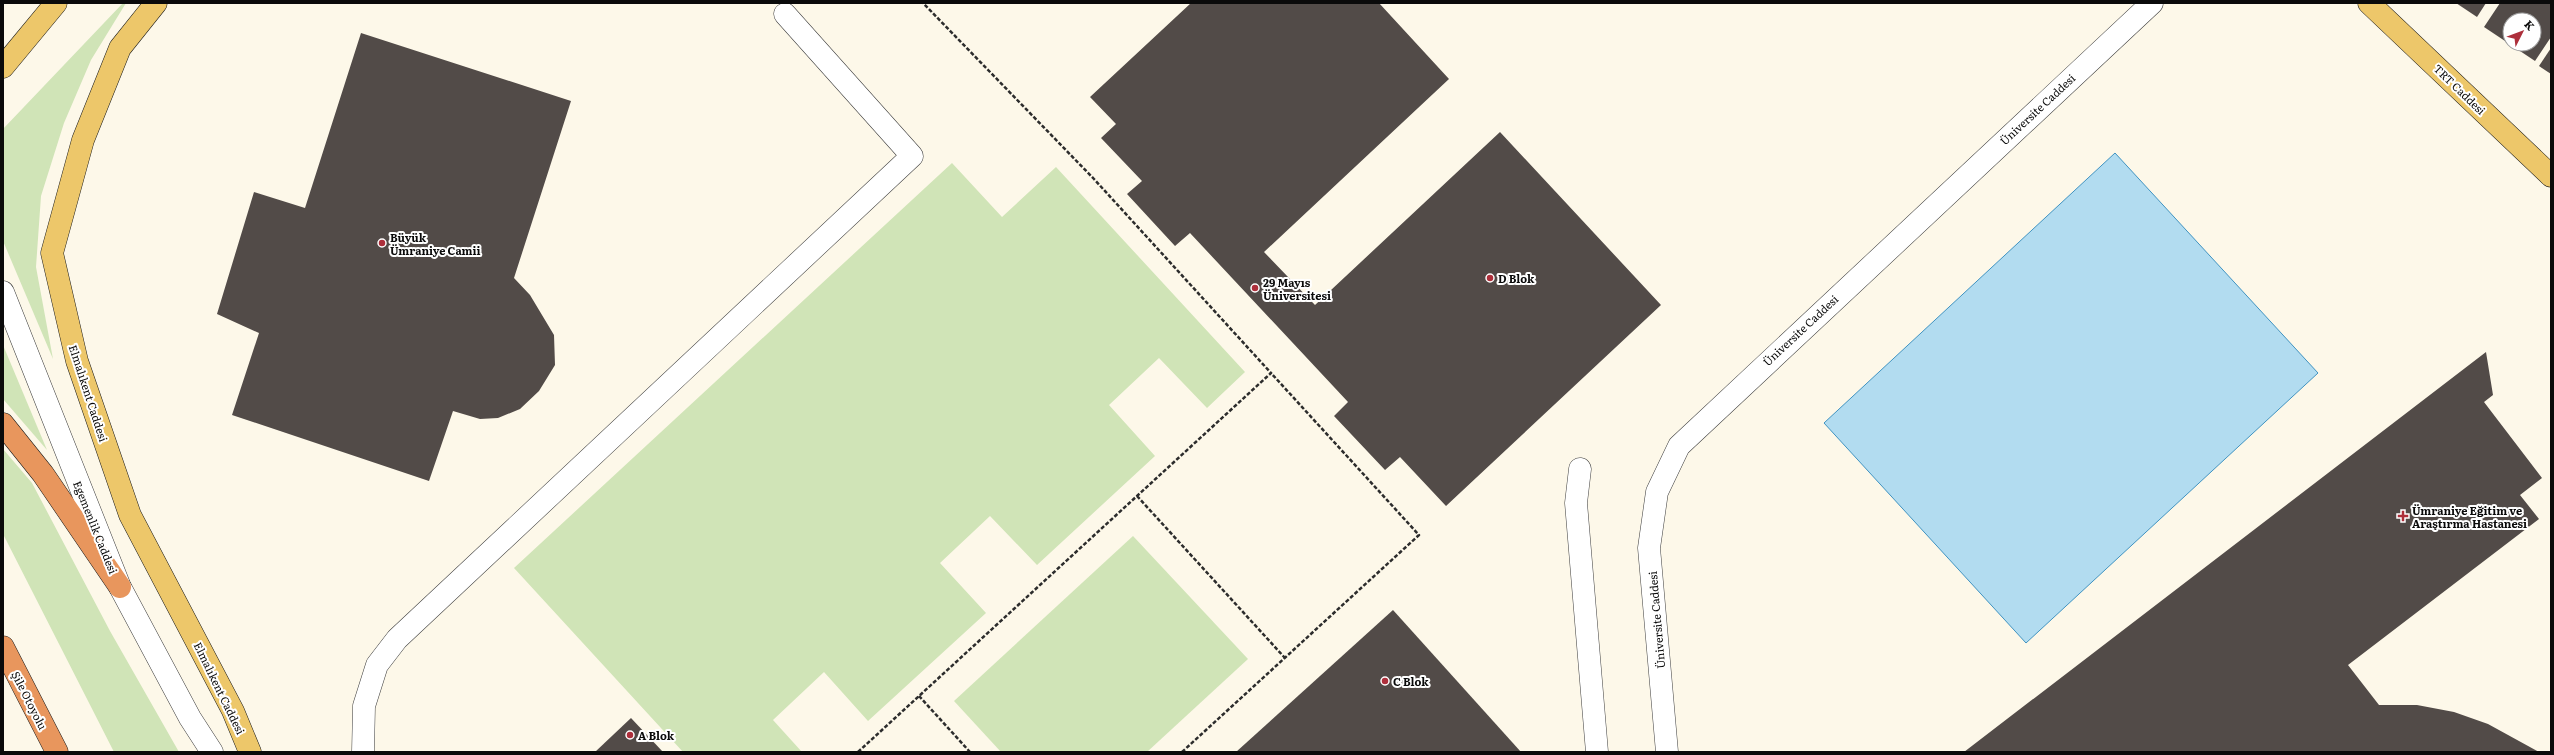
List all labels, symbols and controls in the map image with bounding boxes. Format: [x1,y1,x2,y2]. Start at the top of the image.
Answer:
north arrow [2502,12,2542,52]
text: K [2521,16,2539,33]
street label: TRT Caddesi [2431,60,2490,118]
street label: Üniversite Caddesi [1996,70,2078,148]
place label: Büyük Ümraniye Camii [390,229,481,258]
marker: Büyük Ümraniye Camii [377,238,387,248]
place label: D Blok [1498,270,1535,286]
marker: D Blok [1485,273,1495,283]
place label: 29 Mayıs Üniversitesi [1263,274,1331,303]
marker: 29 Mayıs Üniversitesi [1250,283,1260,293]
street label: Üniversite Caddesi [1759,291,1841,369]
street label: Elmalıkent Caddesi [66,342,112,444]
street label: Egemenlik Caddesi [70,478,122,576]
place label: Ümraniye Eğitim ve Araştırma Hastanesi [2412,502,2527,531]
marker: Ümraniye Eğitim ve Araştırma Hastanesi [2397,510,2409,522]
street label: Üniversite Caddesi [1644,570,1668,669]
street label: Elmalıkent Caddesi [191,639,250,737]
street label: Şile Otoyolu [8,668,52,732]
place label: C Blok [1393,673,1429,689]
marker: C Blok [1380,676,1390,686]
place label: A Blok [638,727,675,743]
marker: A Blok [625,730,635,740]

